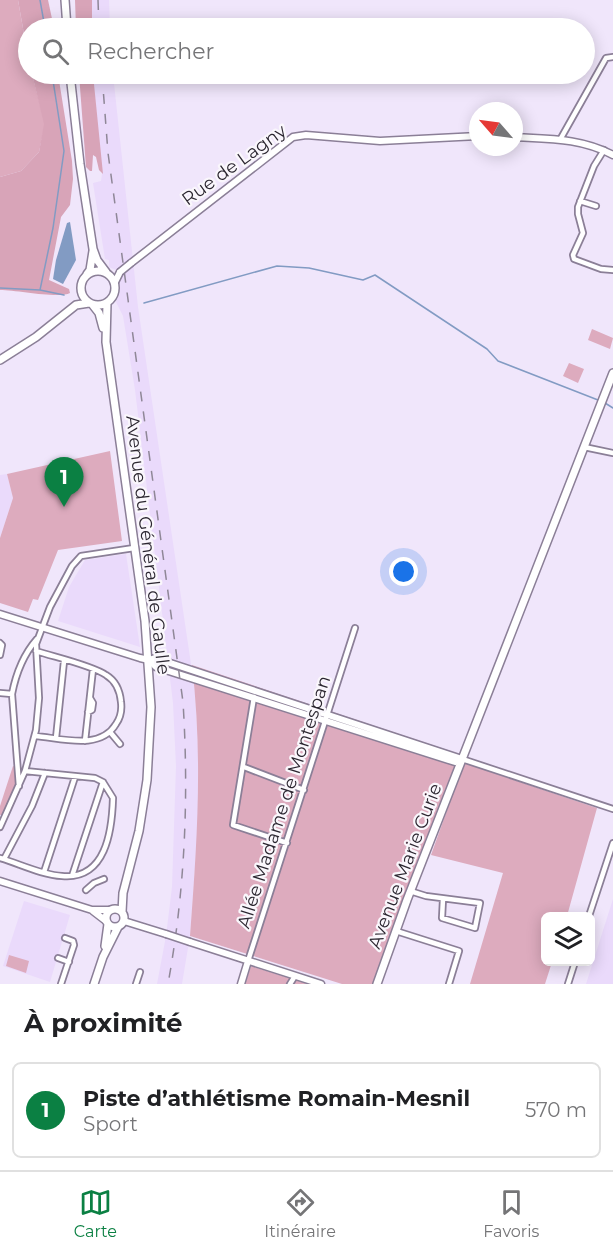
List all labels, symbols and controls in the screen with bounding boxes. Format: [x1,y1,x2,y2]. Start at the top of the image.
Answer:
search box [18,18,595,84]
icon: search [39,35,72,68]
text: Rechercher [87,38,214,65]
north arrow [469,102,523,156]
street label: Rue de Lagny [178,120,291,210]
street label: Avenue du Général de Gaulle [121,414,175,676]
pin: 1 [44,458,84,507]
your location [389,557,418,586]
street label: Allée Madame de Montespan [233,673,335,931]
street label: Avenue Marie Curie [363,780,447,952]
map controls [541,912,595,966]
button: layers [541,912,595,966]
text: À proximité [24,1007,183,1039]
text: Piste d’athlétisme Romain-Mesnil [83,1085,470,1112]
text: 1 [42,1098,49,1122]
text: 570 m [525,1098,587,1122]
text: Sport [83,1112,138,1136]
tab: Carte [74,1186,117,1241]
tab: Itinéraire [264,1186,336,1241]
tab: Favoris [483,1186,539,1241]

